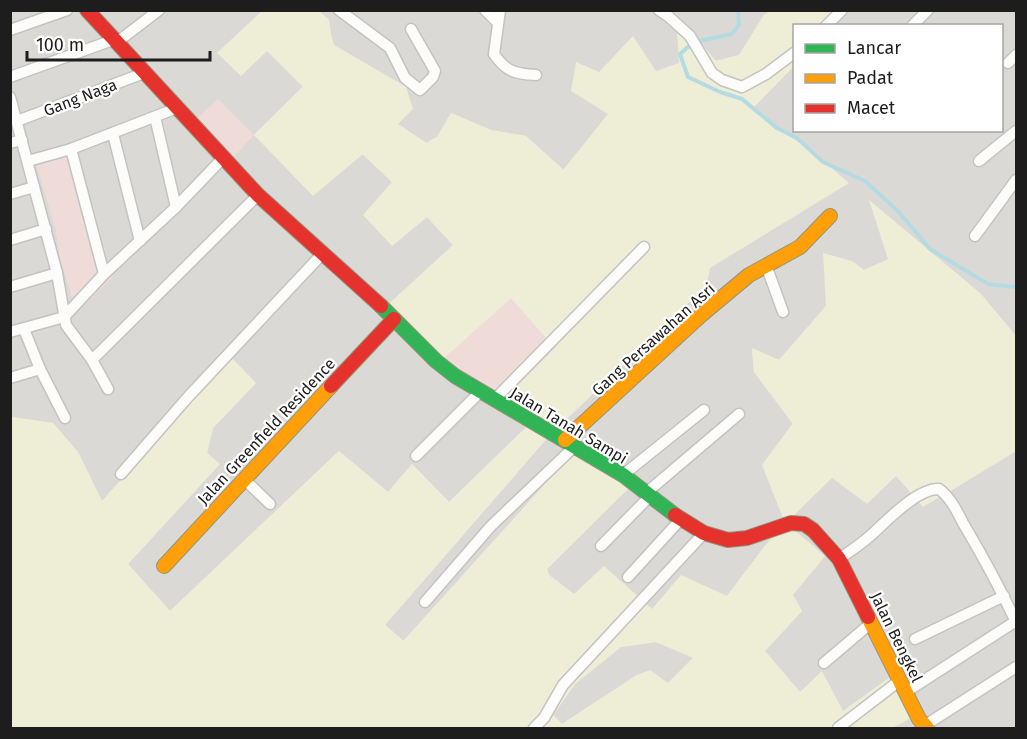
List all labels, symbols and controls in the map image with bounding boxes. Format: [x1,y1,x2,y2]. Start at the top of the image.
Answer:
scale bar [27,24,210,62]
legend [793,24,1003,132]
text: 100 m [36,34,84,56]
text: Lancar [847,37,901,59]
text: Padat [847,67,894,89]
street label: Gang Naga [41,75,119,120]
text: Macet [847,97,896,119]
street label: Gang Persawahan Asri [588,279,719,400]
street label: Jalan Greenfield Residence [194,354,339,508]
street label: Jalan Tanah Sampi [507,383,631,468]
street label: Jalan Bengkel [867,589,927,686]

